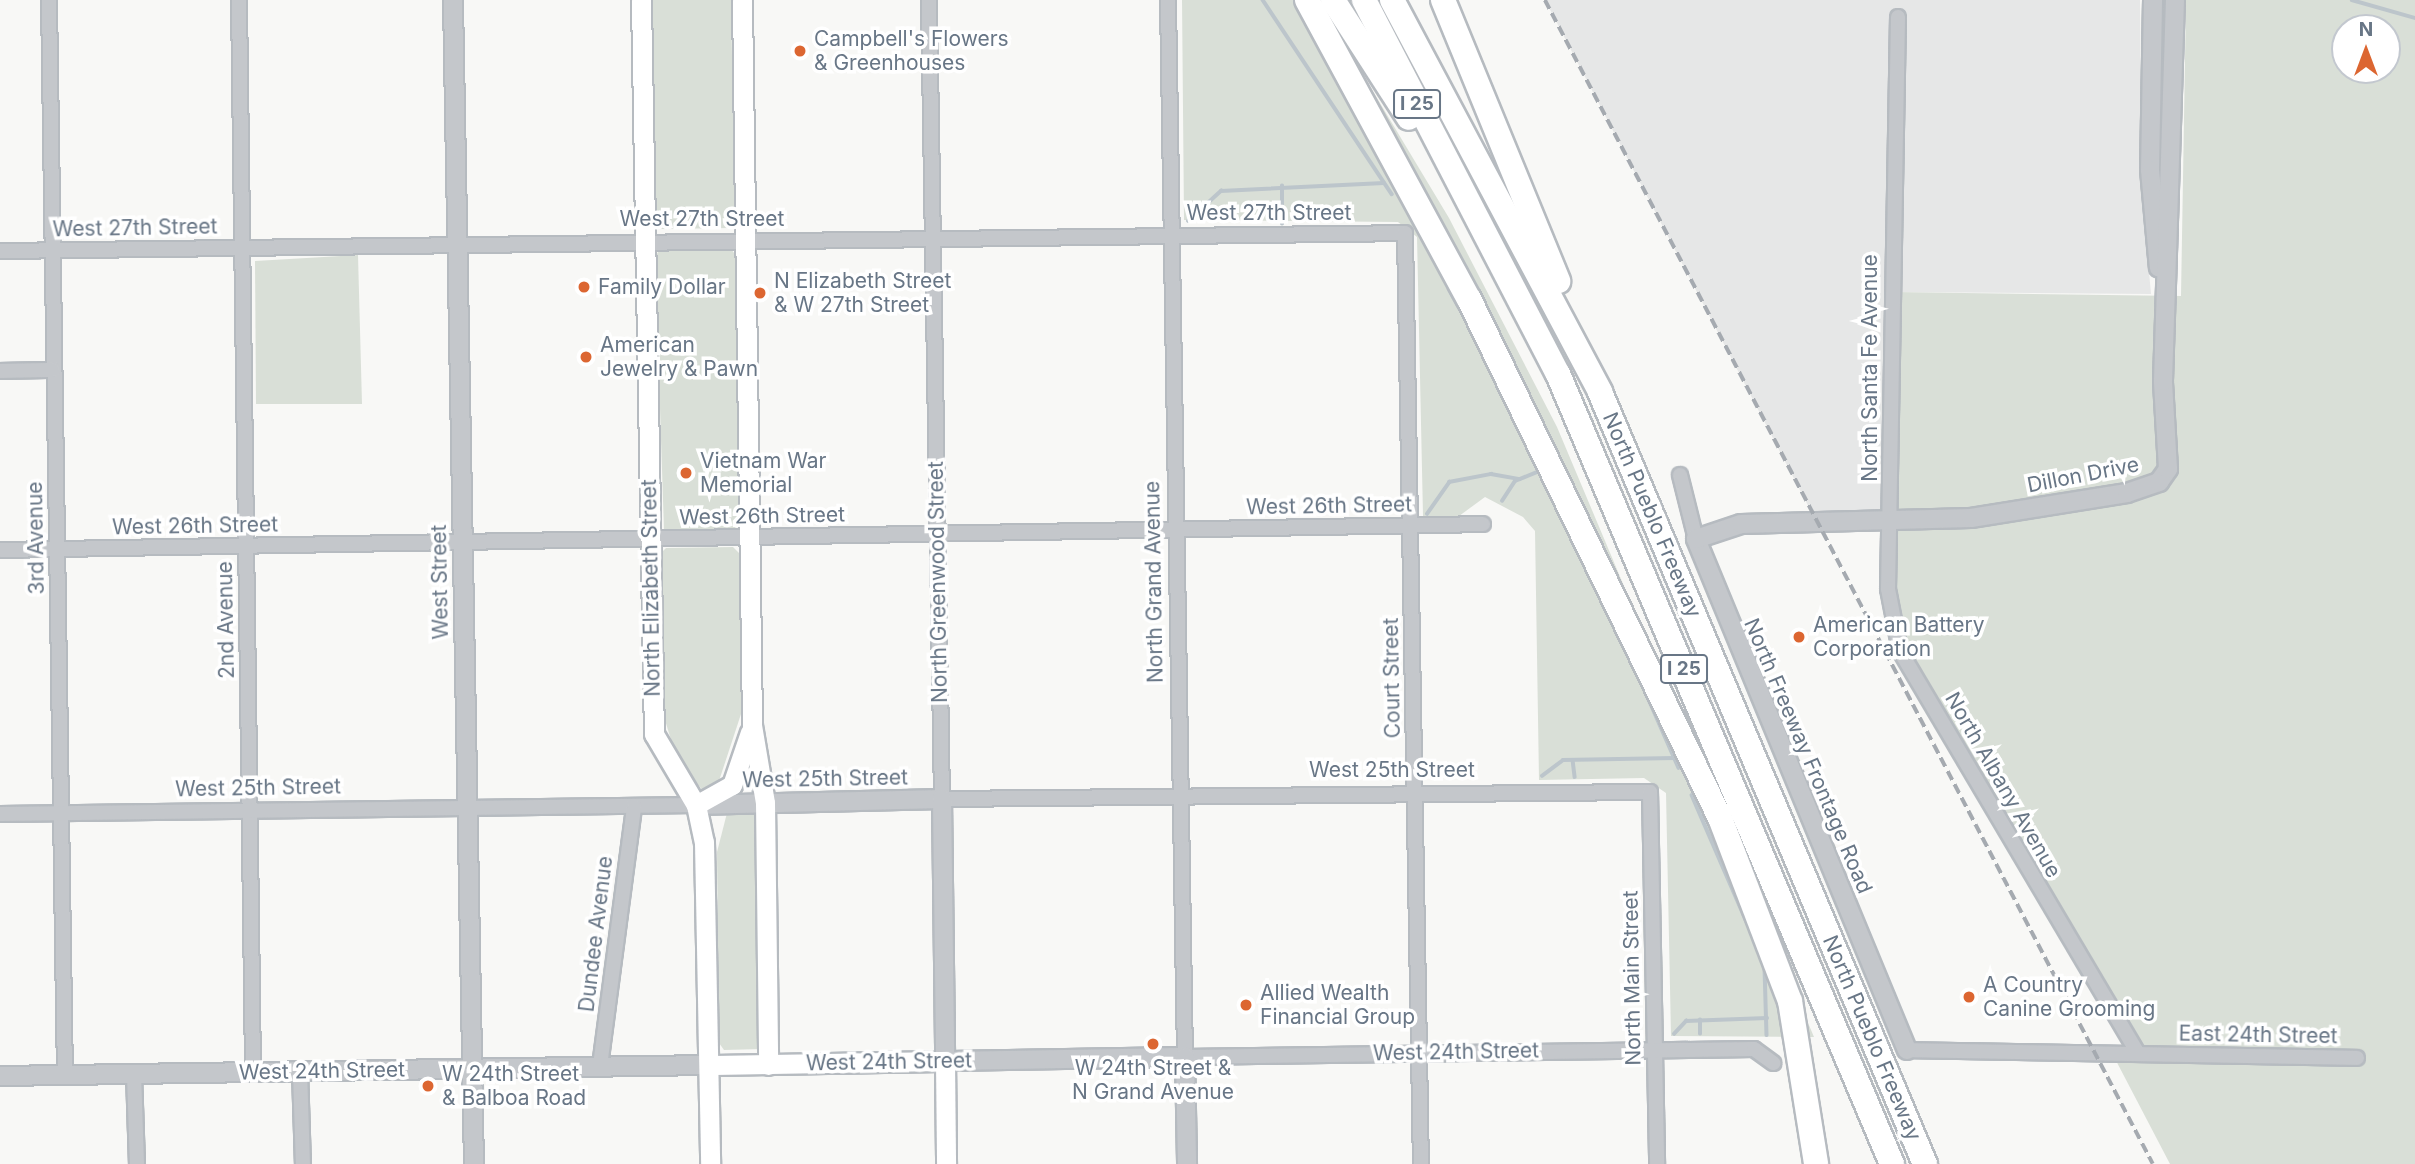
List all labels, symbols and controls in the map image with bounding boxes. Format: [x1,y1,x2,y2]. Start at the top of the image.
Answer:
north arrow [2331,14,2401,84]
text: N [2359,18,2373,41]
place label: Campbell's Flowers & Greenhouses [814,26,1009,76]
marker: Campbell's Flowers & Greenhouses [792,43,808,59]
road number: I 25 [1392,88,1442,120]
street label: West 27th Street [1187,200,1351,226]
street label: West 27th Street [620,206,784,232]
street label: West 27th Street [52,214,218,242]
street label: North Santa Fe Avenue [1857,254,1883,482]
place label: N Elizabeth Street & W 27th Street [774,268,951,318]
place label: Family Dollar [598,274,726,300]
marker: Family Dollar [576,279,592,295]
marker: N Elizabeth Street & W 27th Street [752,285,768,301]
place label: American Jewelry & Pawn [600,332,758,382]
marker: American Jewelry & Pawn [578,349,594,365]
street label: North Pueblo Freeway [1597,409,1707,621]
place label: Vietnam War Memorial [700,448,827,498]
street label: Dillon Drive [2025,452,2141,498]
street label: North Greenwood Street [923,461,953,703]
marker: Vietnam War Memorial [678,465,694,481]
street label: North Elizabeth Street [637,479,665,697]
street label: 3rd Avenue [22,481,50,595]
street label: North Grand Avenue [1140,481,1168,683]
street label: West 26th Street [1246,492,1412,520]
street label: West 26th Street [679,502,845,530]
street label: West 26th Street [112,512,278,540]
street label: West Street [426,524,454,640]
street label: 2nd Avenue [212,561,240,679]
place label: American Battery Corporation [1813,612,1985,662]
street label: North Freeway Frontage Road [1738,615,1878,897]
street label: Court Street [1378,617,1406,739]
marker: American Battery Corporation [1791,629,1807,645]
road number: I 25 [1660,654,1708,684]
street label: North Albany Avenue [1940,688,2066,882]
street label: West 25th Street [1309,757,1475,783]
street label: West 25th Street [742,765,908,793]
street label: West 25th Street [175,774,341,802]
street label: Dundee Avenue [574,855,618,1013]
street label: North Main Street [1618,890,1646,1066]
street label: North Pueblo Freeway [1817,932,1927,1144]
place label: A Country Canine Grooming [1983,972,2155,1022]
place label: Allied Wealth Financial Group [1260,980,1415,1030]
marker: A Country Canine Grooming [1961,989,1977,1005]
marker: Allied Wealth Financial Group [1238,997,1254,1013]
street label: East 24th Street [2178,1021,2338,1049]
marker: W 24th Street & N Grand Avenue [1145,1036,1161,1052]
street label: West 24th Street [1373,1038,1539,1066]
street label: West 24th Street [806,1048,972,1076]
place label: W 24th Street & N Grand Avenue [1072,1055,1234,1105]
street label: West 24th Street [239,1057,405,1085]
place label: W 24th Street & Balboa Road [442,1061,586,1111]
marker: W 24th Street & Balboa Road [420,1078,436,1094]

